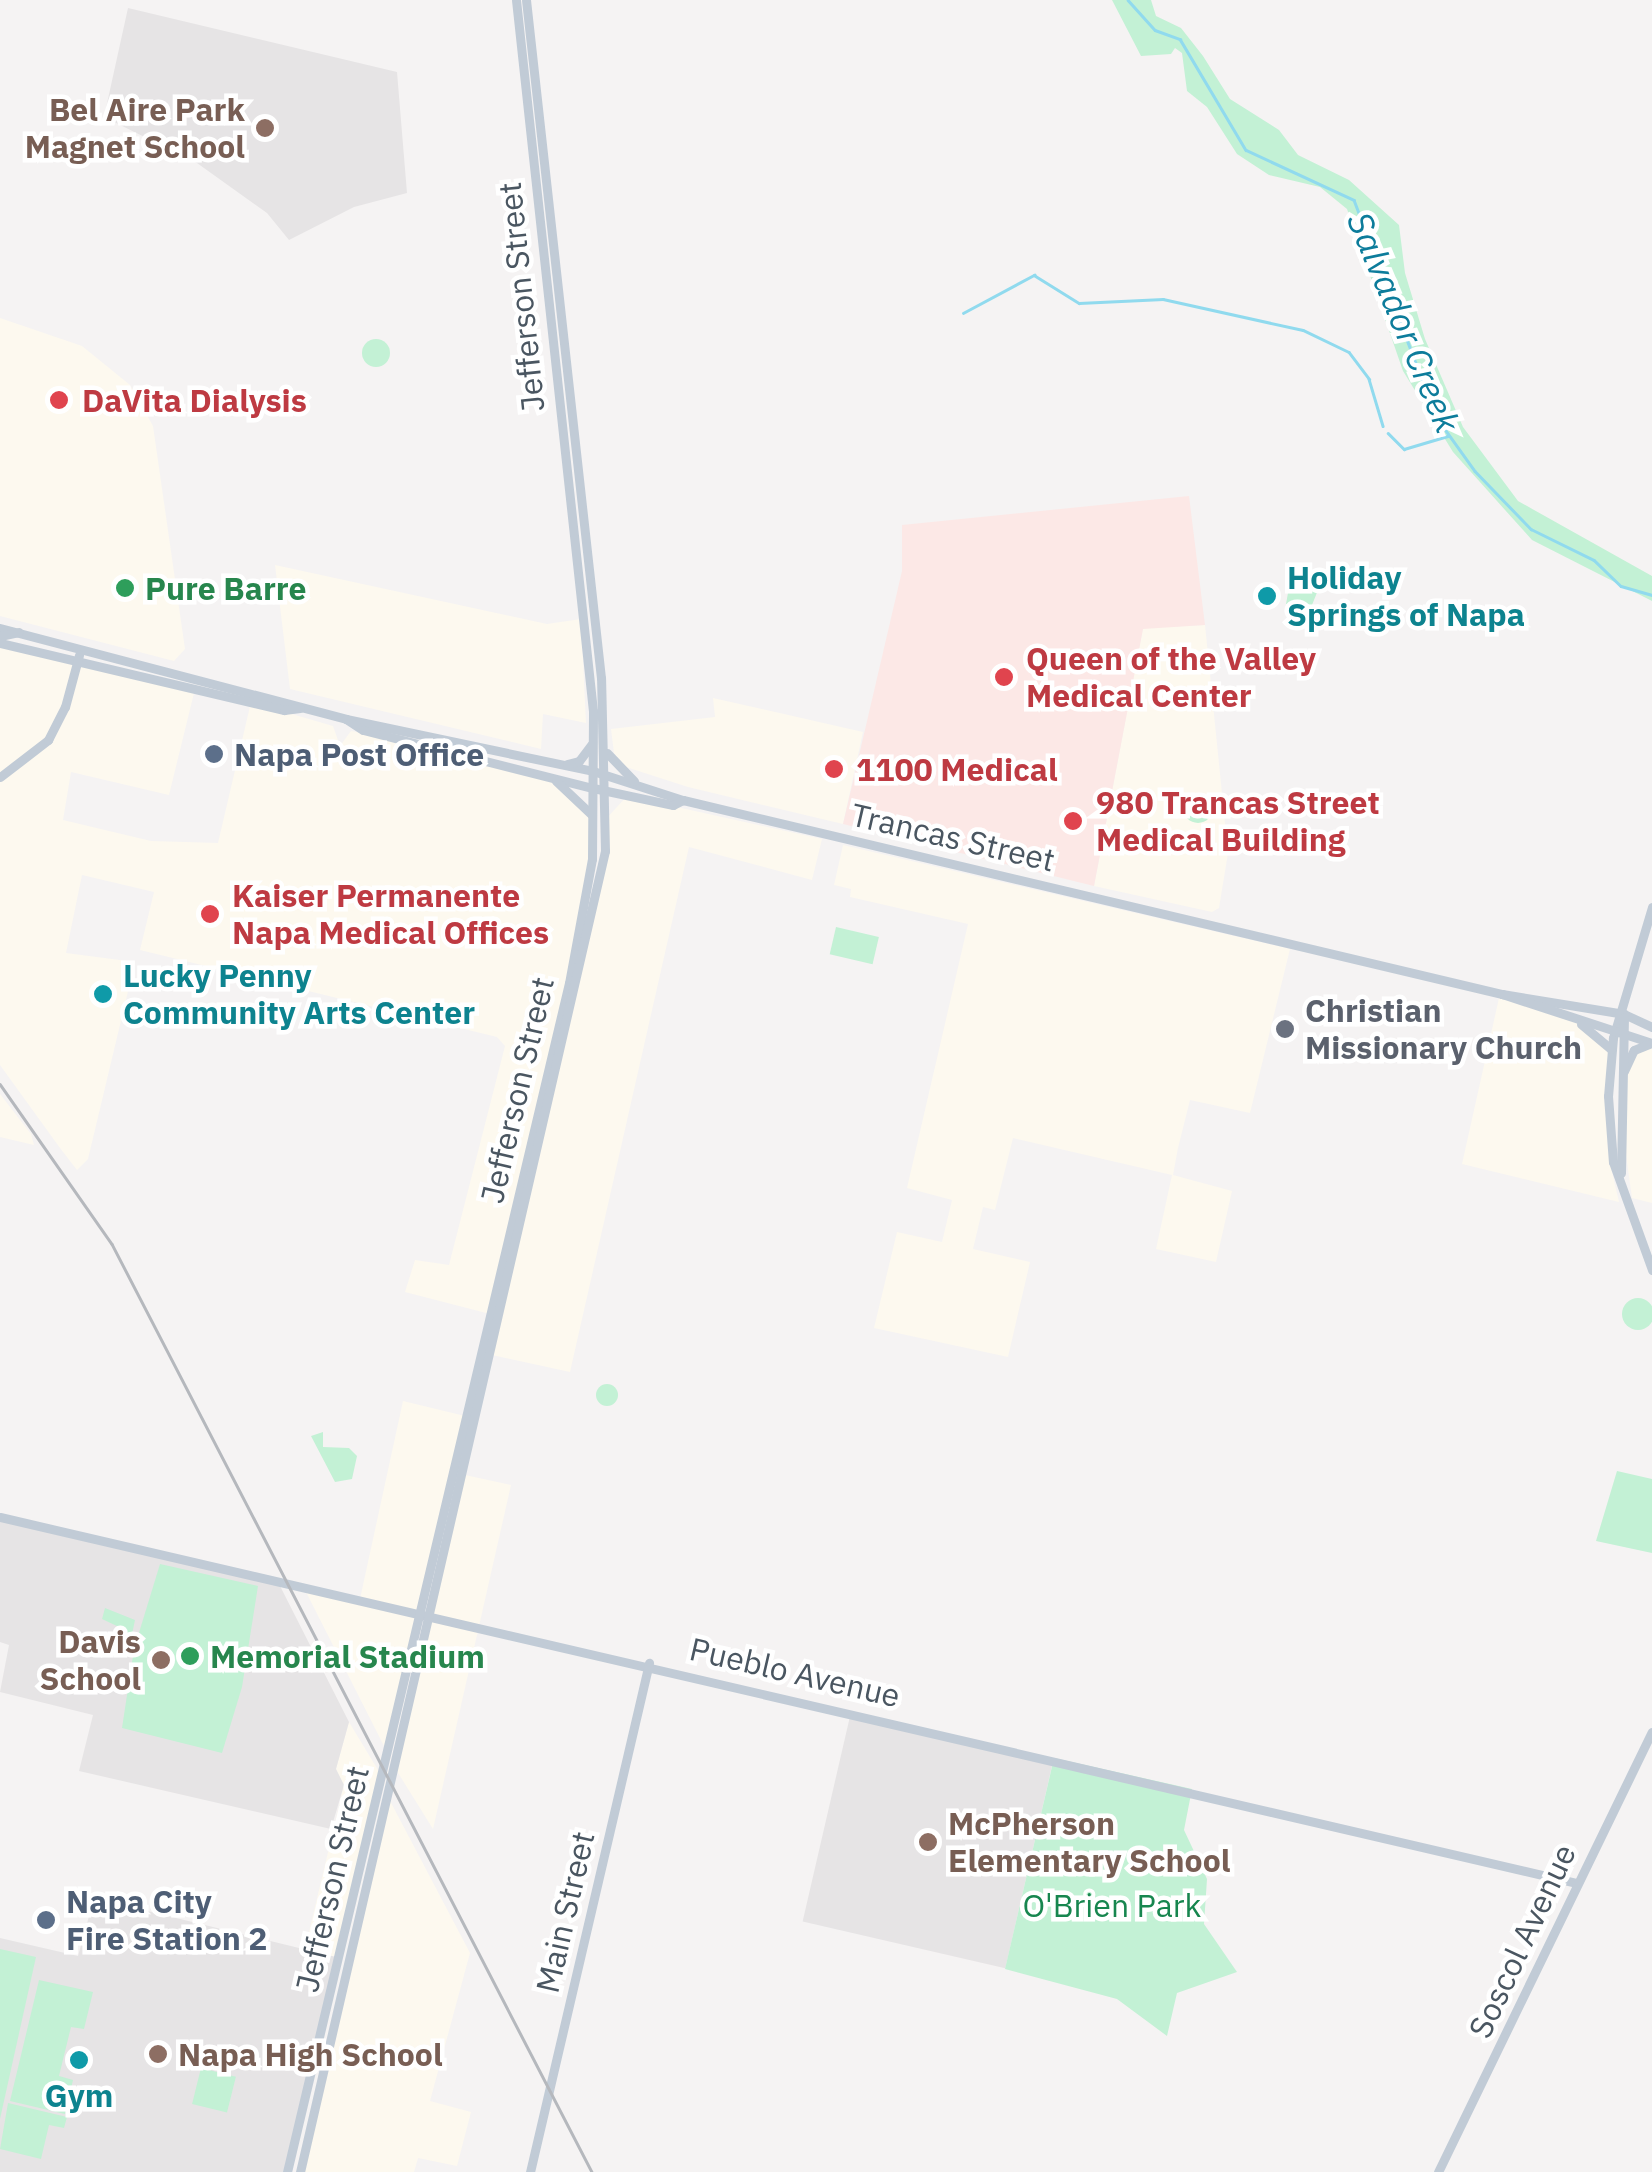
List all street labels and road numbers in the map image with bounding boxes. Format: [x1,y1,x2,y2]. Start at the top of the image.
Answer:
street label: Jefferson Street [490,180,552,414]
street label: Trancas Street [847,795,1059,879]
street label: Jefferson Street [472,973,562,1207]
street label: Pueblo Avenue [686,1629,904,1715]
street label: Jefferson Street [287,1762,377,1996]
street label: Main Street [528,1828,602,1996]
street label: Soscol Avenue [1460,1838,1584,2044]

